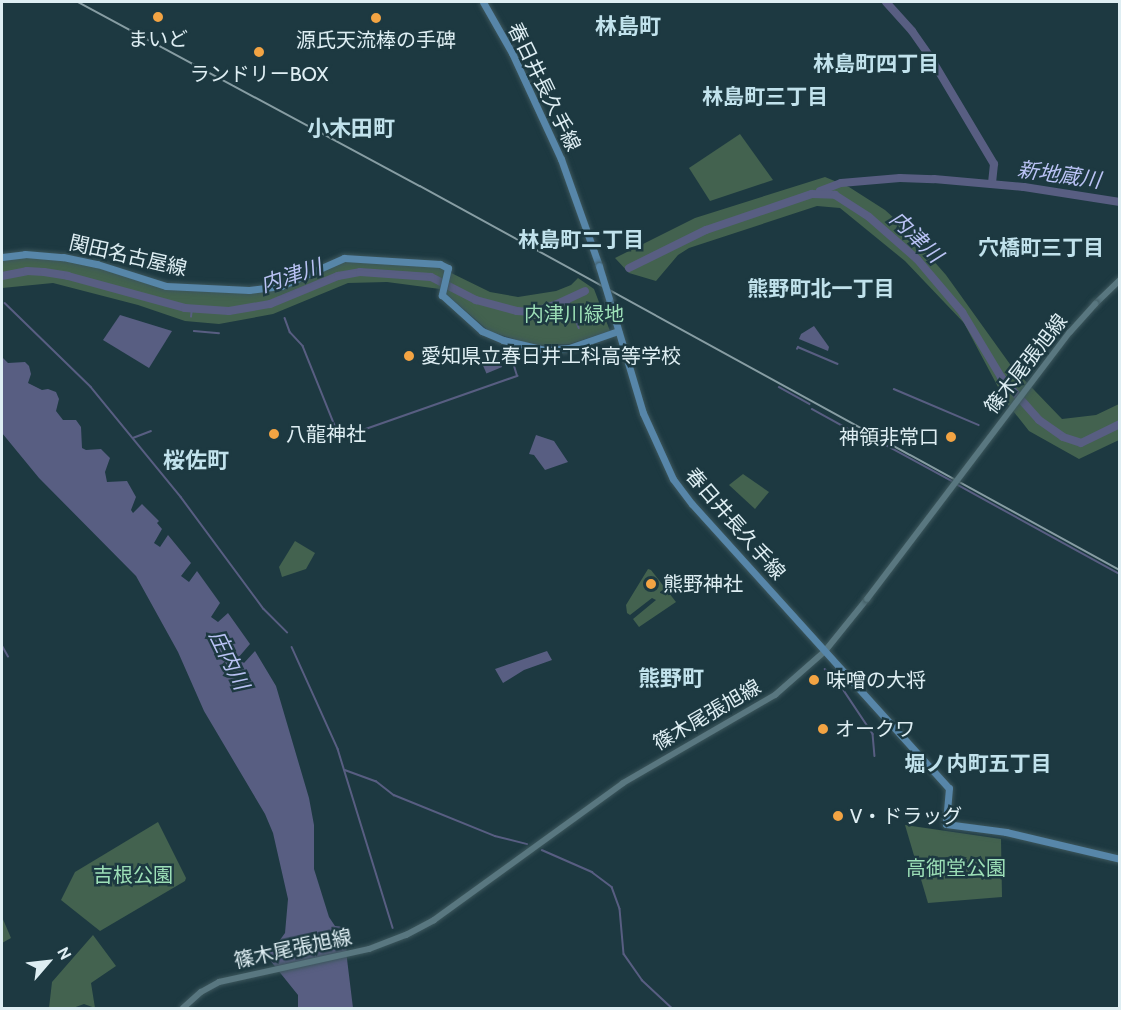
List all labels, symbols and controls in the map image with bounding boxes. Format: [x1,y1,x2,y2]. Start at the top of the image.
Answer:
marker: まいど [151,10,165,24]
marker: 源氏天流棒の手碑 [369,11,383,25]
district label: 林島町 [595,14,661,40]
street label: 春日井長久手線 [503,19,585,155]
place label: まいど [128,27,188,51]
place label: 源氏天流棒の手碑 [296,28,456,52]
marker: ランドリーBOX [252,45,266,59]
district label: 林島町四丁目 [813,51,939,77]
place label: ランドリーBOX [190,62,328,86]
district label: 林島町三丁目 [702,84,828,110]
district label: 小木田町 [307,116,395,142]
water label: 新地蔵川 [1016,157,1102,193]
water label: 内津川 [885,206,947,268]
district label: 林島町二丁目 [518,227,644,253]
street label: 関田名古屋線 [67,231,189,281]
district label: 穴橋町三丁目 [978,235,1104,261]
water label: 内津川 [257,254,325,298]
district label: 熊野町北一丁目 [748,276,894,302]
park label: 内津川緑地 [524,302,624,326]
street label: 篠木尾張旭線 [980,309,1072,419]
place label: 愛知県立春日井工科高等学校 [421,344,681,368]
marker: 愛知県立春日井工科高等学校 [402,349,416,363]
place label: 八龍神社 [286,422,366,446]
place label: 神領非常口 [839,425,939,449]
marker: 八龍神社 [267,427,281,441]
marker: 神領非常口 [944,430,958,444]
district label: 桜佐町 [163,448,229,474]
street label: 春日井長久手線 [680,463,790,585]
place label: 熊野神社 [663,572,743,596]
marker: 熊野神社 [644,577,658,591]
water label: 庄内川 [204,626,254,694]
district label: 熊野町 [638,666,704,692]
place label: 味噌の大将 [826,668,926,692]
marker: 味噌の大将 [807,673,821,687]
street label: 篠木尾張旭線 [649,675,765,755]
place label: オークワ [835,717,915,741]
marker: オークワ [816,722,830,736]
district label: 堀ノ内町五丁目 [905,751,1051,777]
place label: V・ドラッグ [850,804,962,828]
marker: V・ドラッグ [831,809,845,823]
park label: 高御堂公園 [906,856,1006,880]
park label: 吉根公園 [93,863,173,887]
street label: 篠木尾張旭線 [232,925,354,973]
north arrow [18,932,78,992]
text: N [53,944,75,963]

